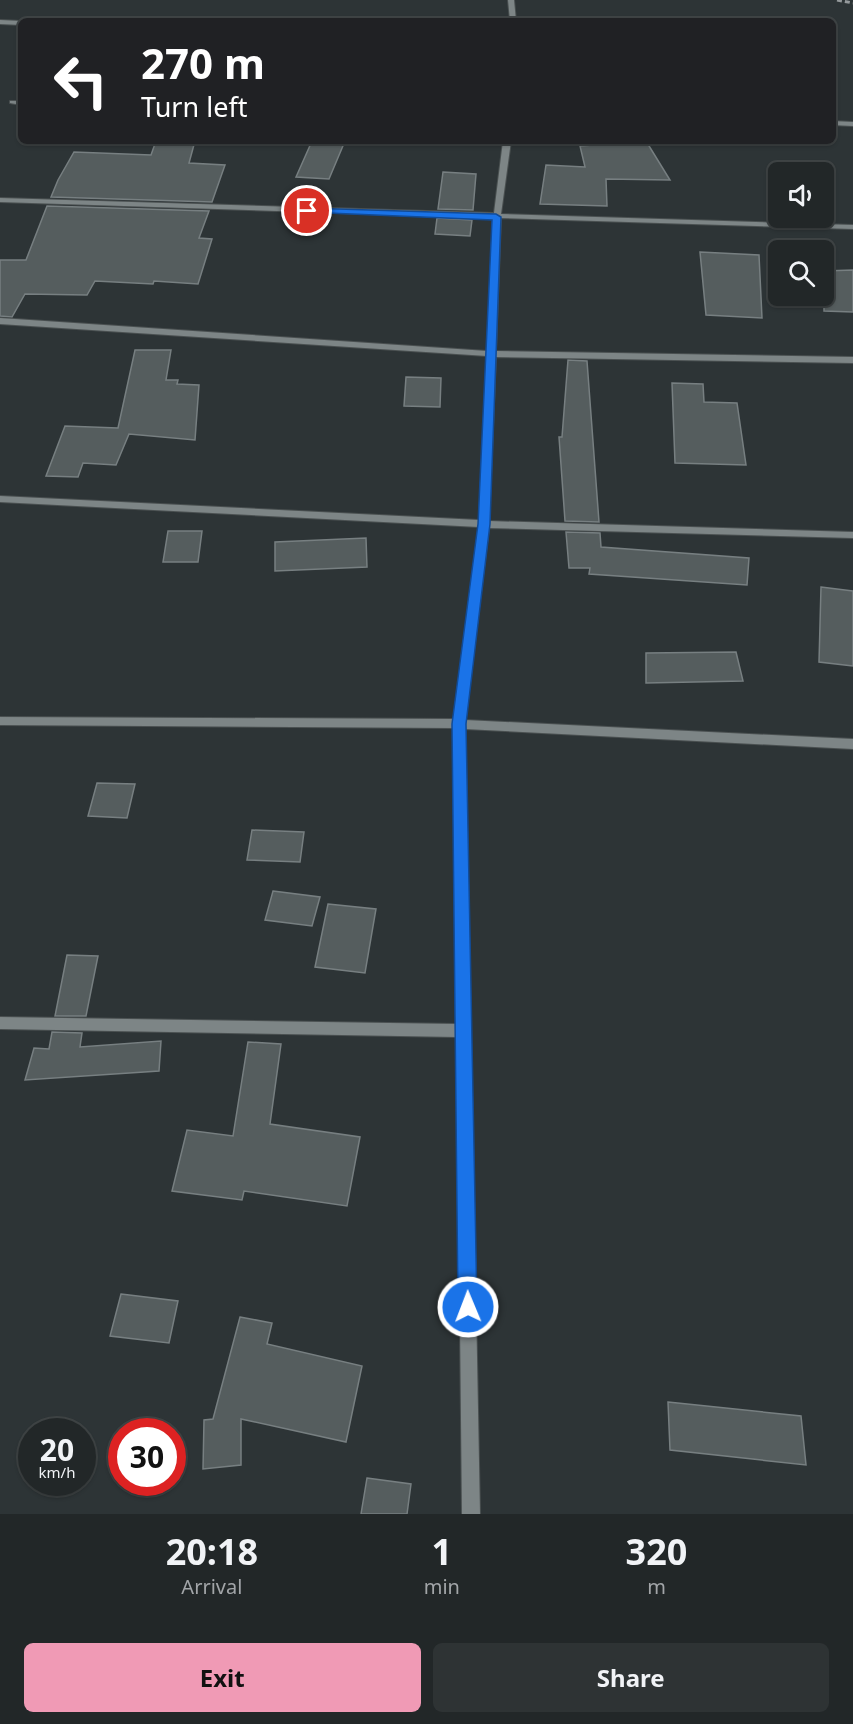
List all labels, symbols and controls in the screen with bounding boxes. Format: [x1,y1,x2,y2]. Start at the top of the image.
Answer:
text: 270 m [141,34,265,91]
icon: left [42,42,120,120]
text: Turn left [141,88,247,125]
map controls [768,162,834,306]
button: sound [768,162,834,228]
pin [281,185,332,236]
icon: arrive [290,194,323,227]
button: search [768,240,834,306]
position arrow [436,1275,500,1339]
speed limit sign: 30 [108,1418,186,1496]
text: 20 [40,1429,74,1470]
text: km/h [39,1462,75,1482]
text: 20:18 [166,1527,258,1576]
text: 1 [432,1527,452,1576]
text: 320 [626,1527,687,1576]
text: Arrival [181,1573,242,1600]
text: min [424,1573,460,1600]
text: m [647,1573,666,1600]
button: Exit [24,1643,421,1712]
button: Share [433,1643,829,1712]

